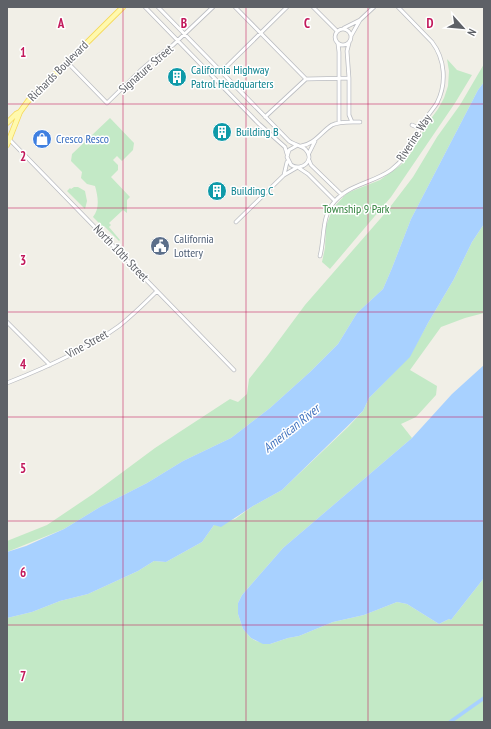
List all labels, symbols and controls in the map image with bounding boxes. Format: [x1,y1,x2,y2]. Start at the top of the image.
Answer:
north arrow [443,8,483,48]
text: A [57,15,65,32]
text: B [181,15,187,32]
text: C [304,15,310,32]
text: D [427,15,434,32]
text: N [464,27,479,38]
street label: Richards Boulevard [24,37,91,104]
street label: Signature Street [115,40,176,96]
text: 1 [20,44,26,61]
place label: California Highway Patrol Headquarters [191,62,274,91]
building icon: California Highway Patrol Headquarters [166,66,188,88]
street label: Riverine Way [393,111,435,164]
building icon: Building B [211,121,233,143]
place label: Building B [236,124,279,139]
shop icon: Cresco Resco [31,128,53,150]
place label: Cresco Resco [56,131,109,146]
text: 2 [20,148,26,165]
building icon: Building C [206,180,228,202]
place label: Building C [231,183,274,198]
park label: Township 9 Park [322,201,390,216]
street label: North 10th Street [91,221,153,285]
place label: California Lottery [174,231,214,260]
public building icon: California Lottery [149,235,171,257]
text: 3 [20,252,26,269]
street label: Vine Street [62,326,111,362]
text: 4 [20,356,27,373]
water label: American River [260,399,325,456]
text: 5 [20,460,26,477]
text: 6 [20,564,26,581]
text: 7 [20,668,26,685]

